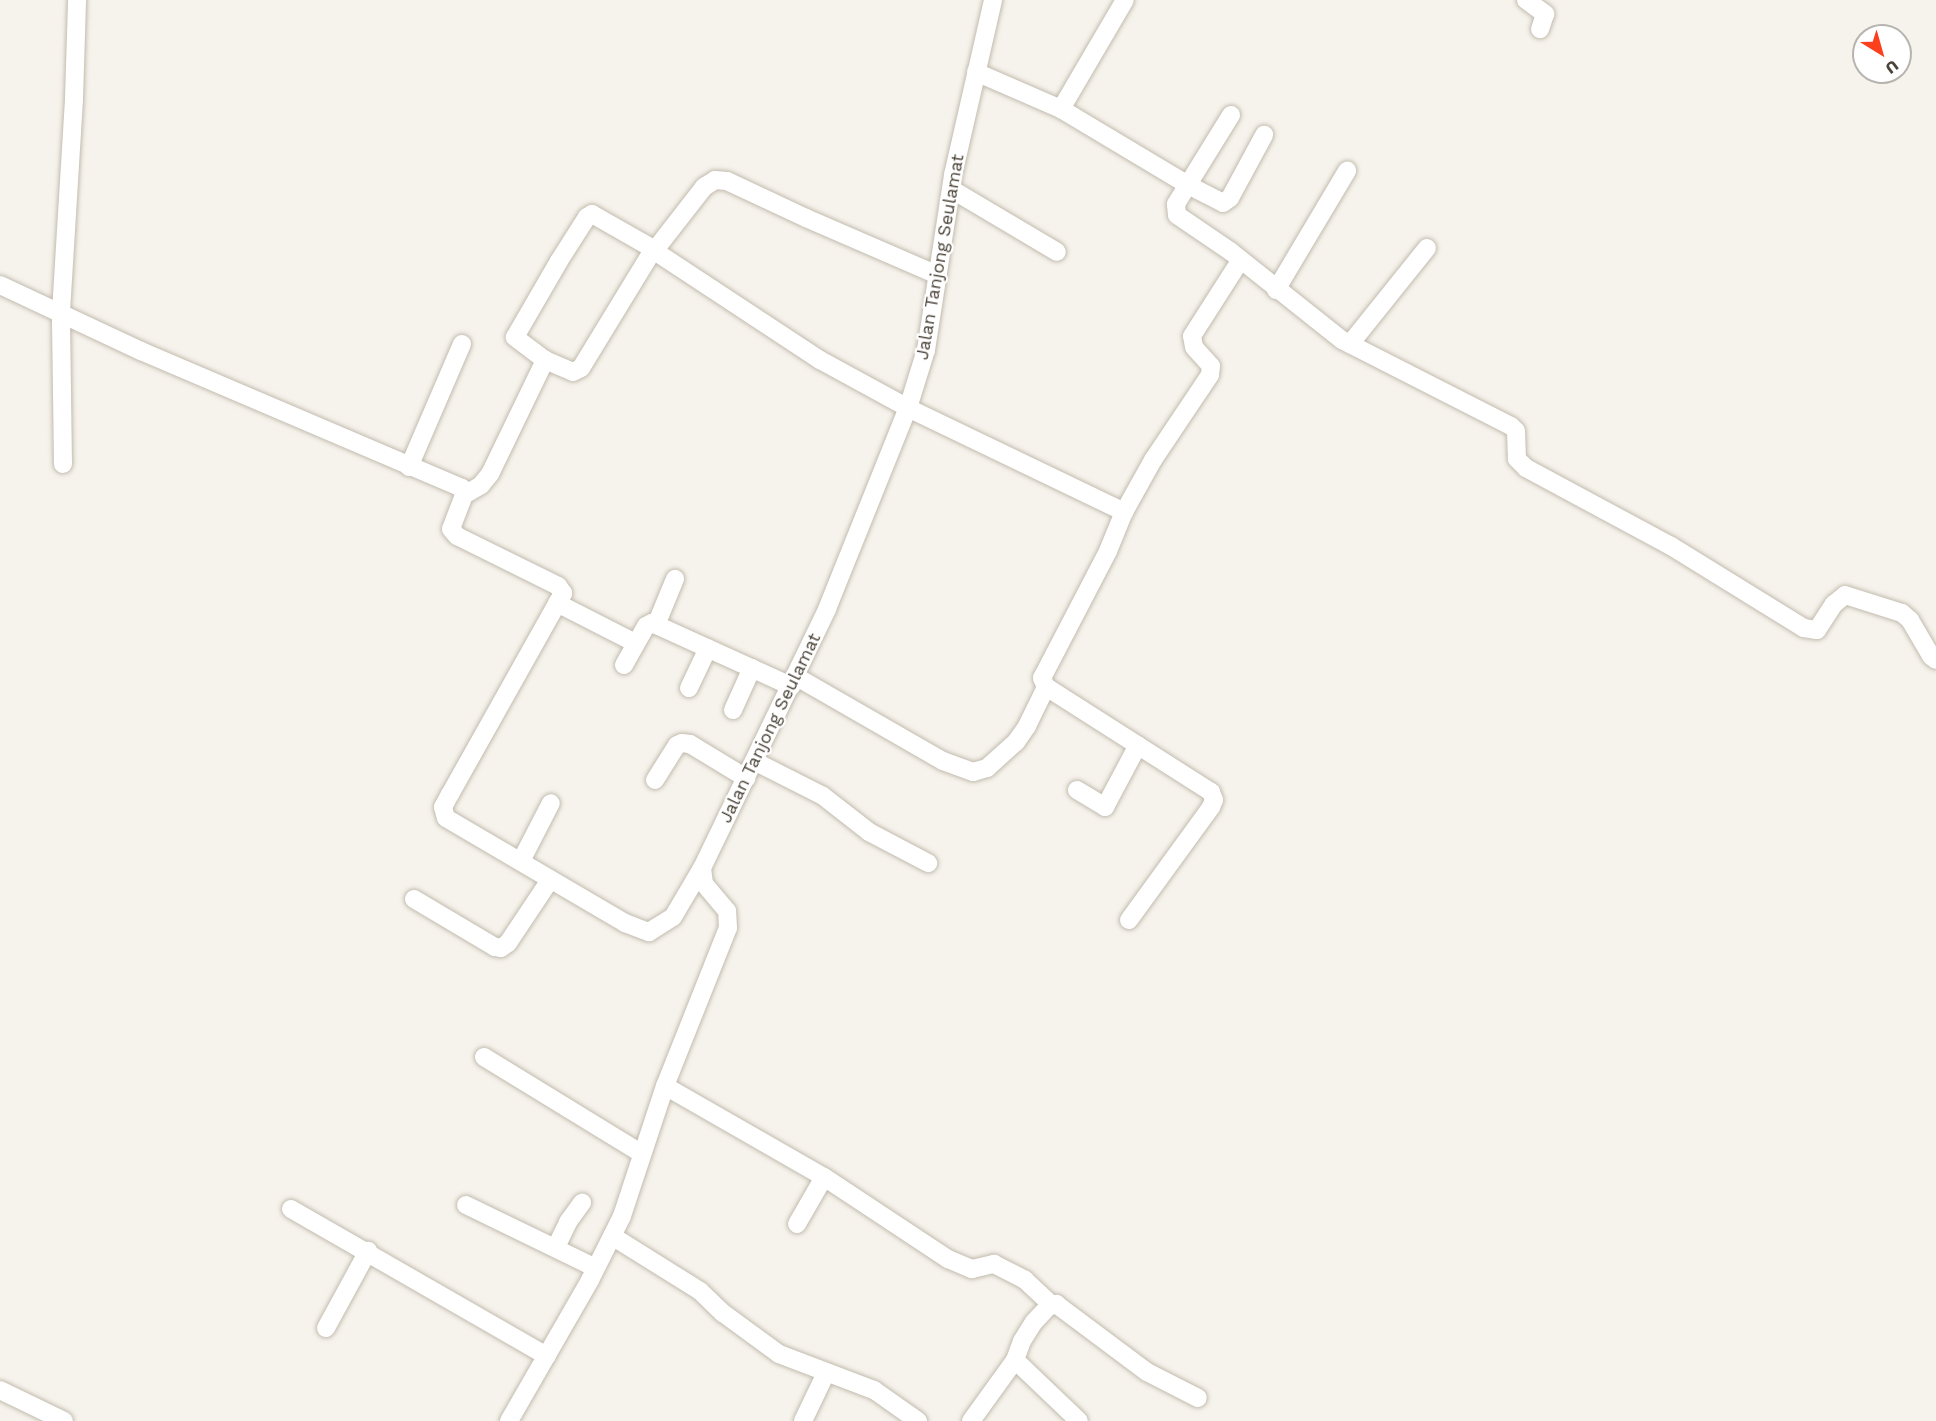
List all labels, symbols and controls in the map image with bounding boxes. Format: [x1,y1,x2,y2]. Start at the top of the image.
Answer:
north arrow [1852,24,1912,84]
text: U [1882,56,1902,78]
street label: Jalan Tanjong Seulamat [911,152,969,362]
street label: Jalan Tanjong Seulamat [714,629,826,827]

